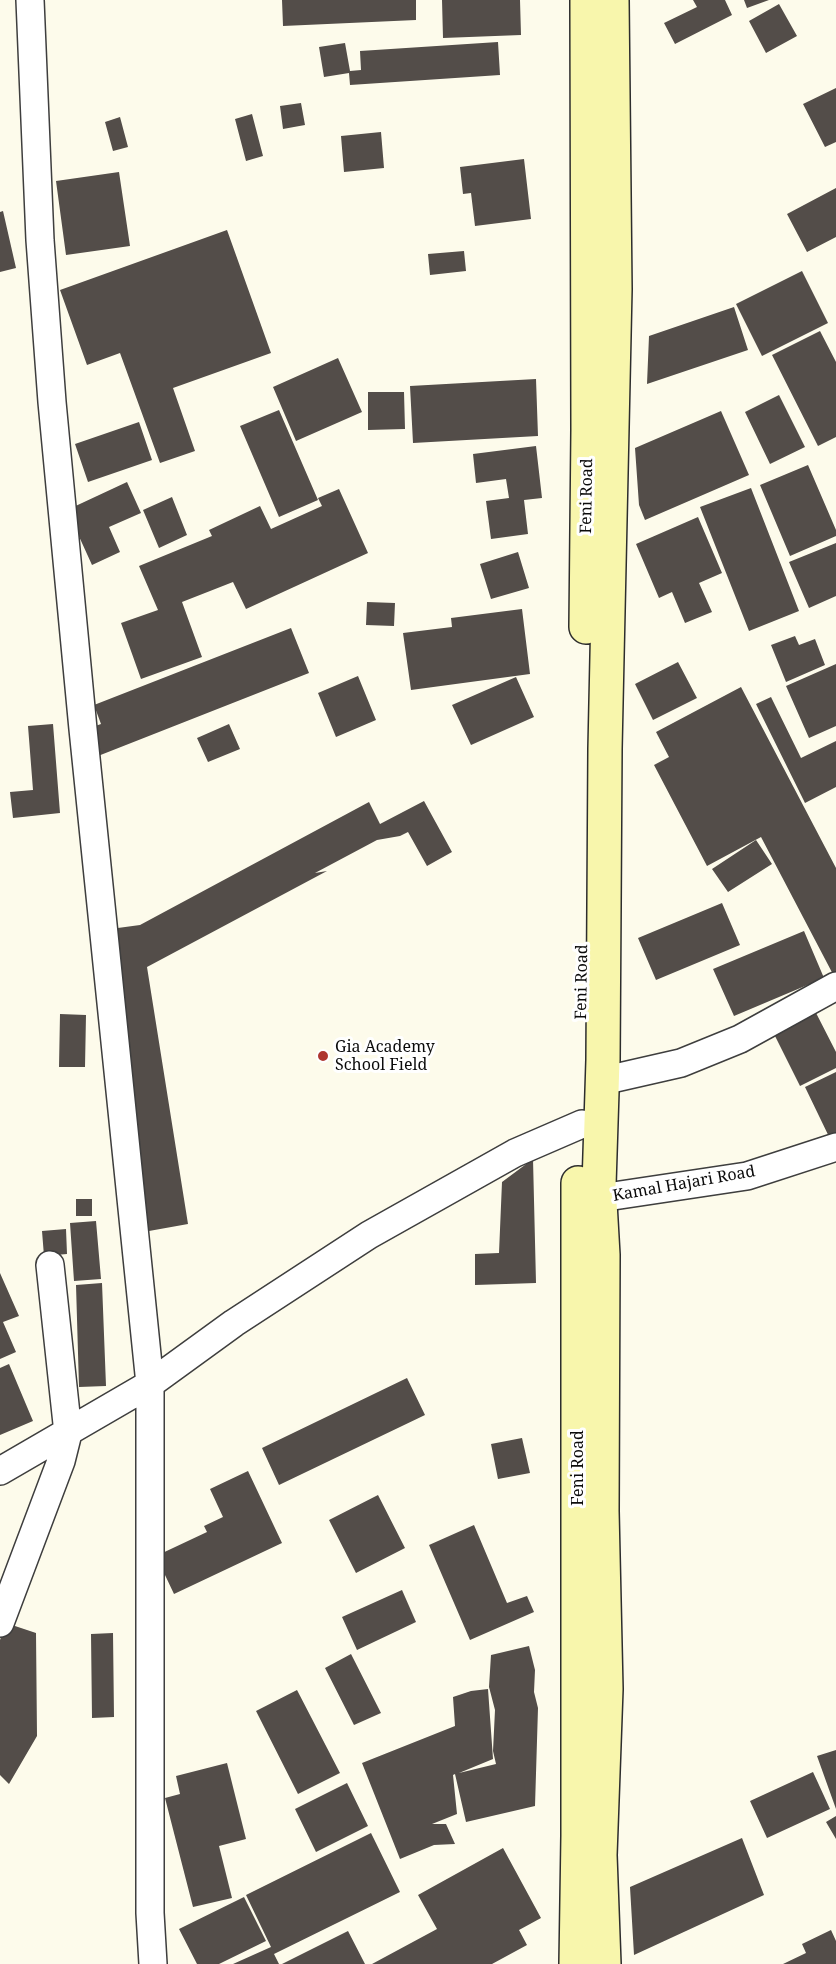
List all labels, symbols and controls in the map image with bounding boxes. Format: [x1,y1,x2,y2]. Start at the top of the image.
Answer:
street label: Feni Road [577,458,597,534]
street label: Feni Road [572,944,592,1020]
place label: Gia Academy School Field [335,1037,435,1075]
marker: Gia Academy School Field [316,1049,330,1063]
street label: Kamal Hajari Road [611,1162,757,1206]
street label: Feni Road [568,1430,588,1506]

